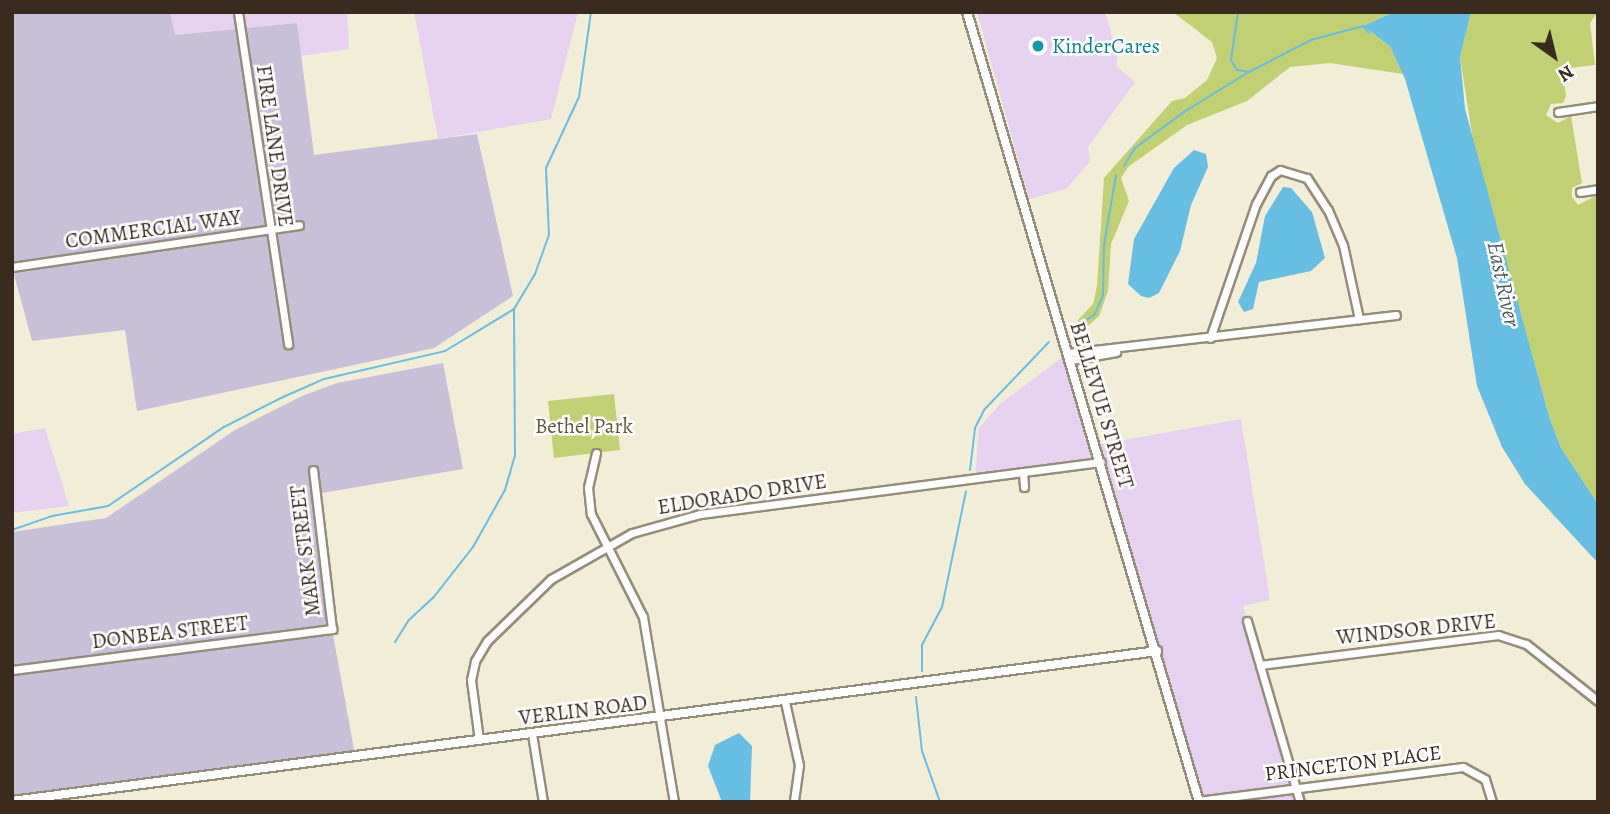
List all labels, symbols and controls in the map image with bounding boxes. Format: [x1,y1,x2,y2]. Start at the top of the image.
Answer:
north arrow [1519,21,1589,91]
place label: KinderCares [1052,33,1160,59]
marker: KinderCares [1030,38,1046,54]
text: N [1553,59,1579,88]
street label: FIRE LANE DRIVE [251,63,299,229]
street label: COMMERCIAL WAY [64,204,242,254]
water label: East River [1481,239,1525,329]
street label: BELLEVUE STREET [1065,318,1139,492]
park label: Bethel Park [535,413,633,439]
street label: ELDORADO DRIVE [656,468,828,520]
street label: MARK STREET [284,484,326,618]
street label: WINDSOR DRIVE [1335,608,1497,650]
street label: DONBEA STREET [90,610,250,654]
street label: VERLIN ROAD [517,690,649,730]
street label: PRINCETON PLACE [1263,740,1443,786]

